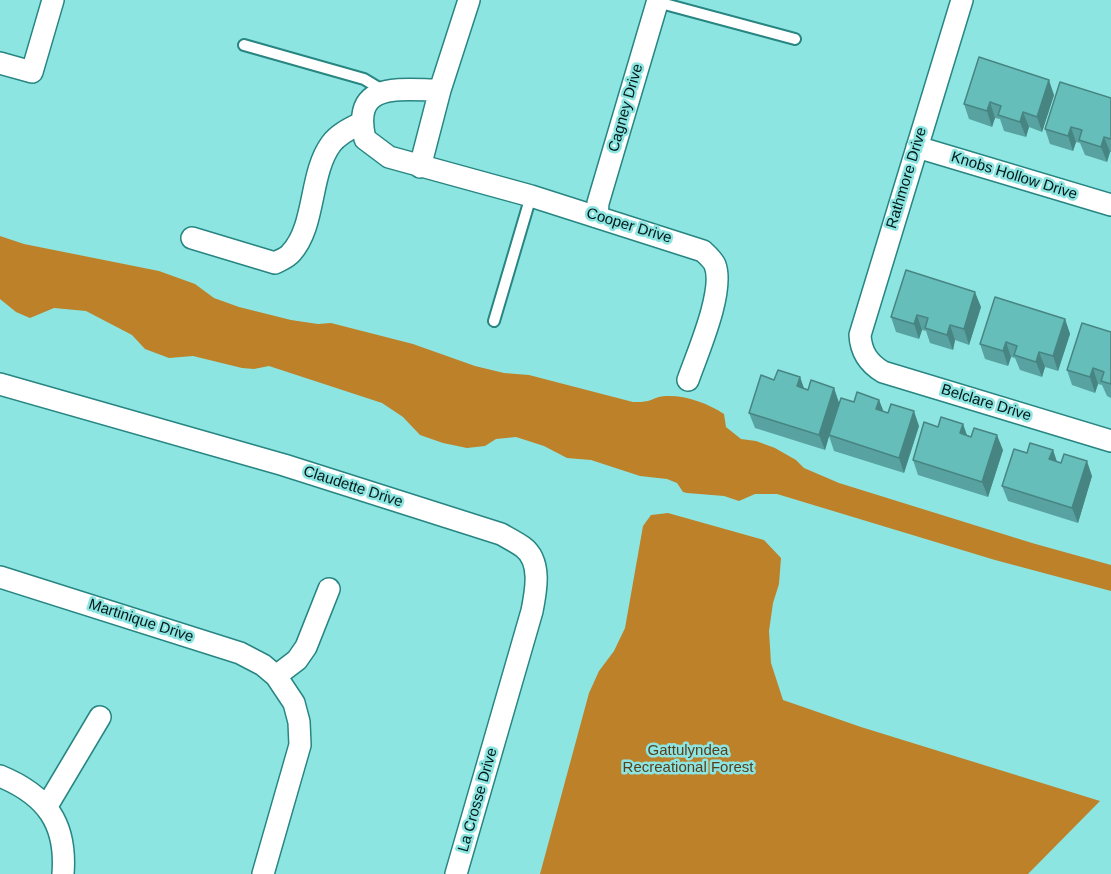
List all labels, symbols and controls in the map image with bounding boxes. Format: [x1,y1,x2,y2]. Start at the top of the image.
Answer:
street label: Cagney Drive [605,62,647,154]
street label: Rathmore Drive [883,125,931,231]
street label: Knobs Hollow Drive [949,148,1079,204]
street label: Cooper Drive [584,204,674,248]
street label: Belclare Drive [939,381,1033,425]
street label: Claudette Drive [301,462,405,512]
street label: Martinique Drive [86,596,196,646]
park label: Gattulyndea Recreational Forest [623,742,753,777]
street label: La Crosse Drive [455,746,501,854]

